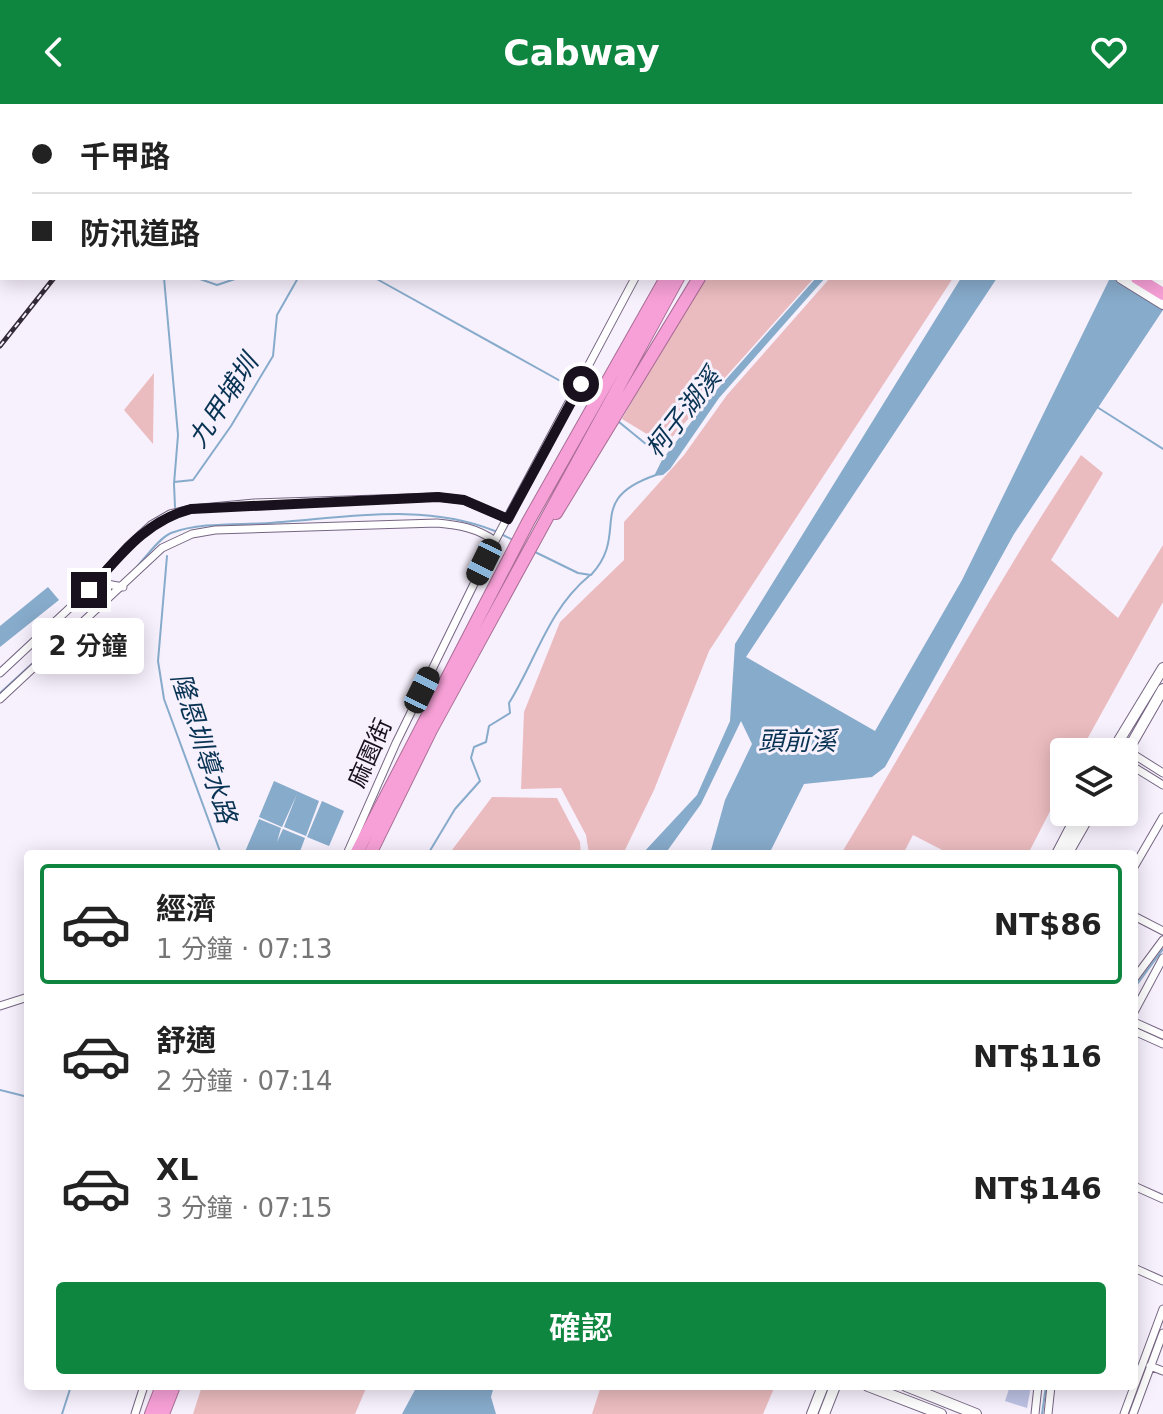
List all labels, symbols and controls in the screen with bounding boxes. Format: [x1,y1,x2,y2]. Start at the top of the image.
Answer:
icon: back [32,30,76,74]
icon: heart [1087,30,1131,74]
text: Cabway [503,32,660,73]
text: 千甲路 [80,139,170,174]
text: 防汛道路 [80,216,200,251]
water label: 九甲埔圳 [182,346,266,453]
water label: 柯子湖溪 [639,360,729,463]
route start [563,366,599,402]
car [463,535,505,589]
route end [71,572,107,608]
callout: 2 分鐘 [33,618,145,674]
text: 2 分鐘 [48,631,128,661]
car [401,663,443,717]
water label: 隆恩圳導水路 [166,669,243,829]
street label: 麻園街 [343,714,397,792]
water label: 頭前溪 [758,726,840,756]
map controls [1050,738,1138,826]
button: layers [1050,738,1138,826]
icon: car [60,888,132,960]
text: 經濟 [156,891,216,926]
text: NT$86 [994,907,1102,942]
text: 1 分鐘 · 07:13 [156,934,333,964]
icon: car [60,1020,132,1092]
text: 舒適 [156,1023,216,1058]
text: NT$116 [973,1039,1102,1074]
text: 2 分鐘 · 07:14 [156,1066,333,1096]
icon: car [60,1152,132,1224]
text: XL [156,1152,198,1187]
text: NT$146 [973,1171,1102,1206]
text: 3 分鐘 · 07:15 [156,1193,333,1223]
button: 確認 [56,1282,1106,1374]

